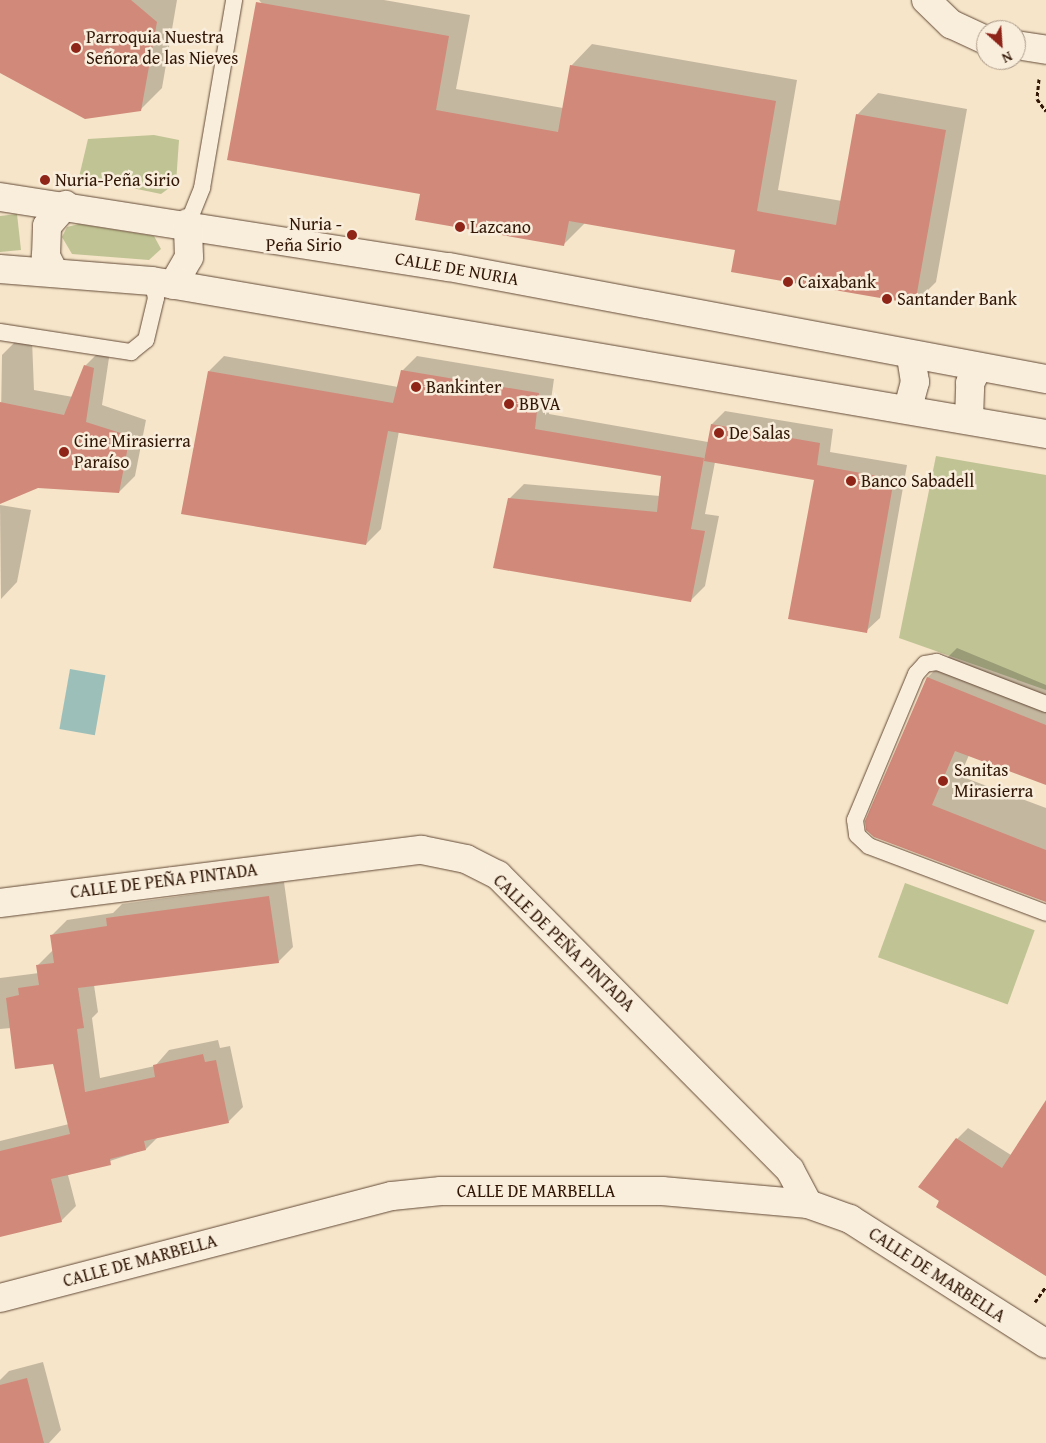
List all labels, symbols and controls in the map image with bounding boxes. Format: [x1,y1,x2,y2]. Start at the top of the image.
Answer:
north arrow [976,20,1026,70]
place label: Parroquia Nuestra Señora de las Nieves [86,27,238,70]
marker: Parroquia Nuestra Señora de las Nieves [70,42,82,54]
text: N [999,47,1016,69]
place label: Nuria-Peña Sirio [55,169,180,191]
marker: Nuria-Peña Sirio [39,174,51,186]
place label: Nuria - Peña Sirio [266,214,342,256]
place label: Lazcano [470,216,531,238]
marker: Lazcano [454,221,466,233]
marker: Nuria - Peña Sirio [346,229,358,241]
street label: CALLE DE NURIA [393,247,521,291]
place label: Caixabank [798,271,876,293]
marker: Caixabank [782,276,794,288]
place label: Santander Bank [897,288,1017,310]
marker: Santander Bank [881,293,893,305]
place label: Bankinter [426,376,501,398]
marker: Bankinter [410,381,422,393]
place label: BBVA [519,393,560,415]
marker: BBVA [503,398,515,410]
place label: De Salas [729,422,790,444]
marker: De Salas [713,427,725,439]
place label: Cine Mirasierra Paraíso [74,431,191,474]
marker: Cine Mirasierra Paraíso [58,446,70,458]
place label: Banco Sabadell [861,470,974,492]
marker: Banco Sabadell [845,475,857,487]
place label: Sanitas Mirasierra [954,760,1033,802]
marker: Sanitas Mirasierra [936,774,950,788]
street label: CALLE DE PEÑA PINTADA [69,859,259,903]
street label: CALLE DE PEÑA PINTADA [489,870,639,1016]
street label: CALLE DE MARBELLA [457,1180,615,1202]
street label: CALLE DE MARBELLA [865,1223,1009,1327]
street label: CALLE DE MARBELLA [61,1230,219,1292]

